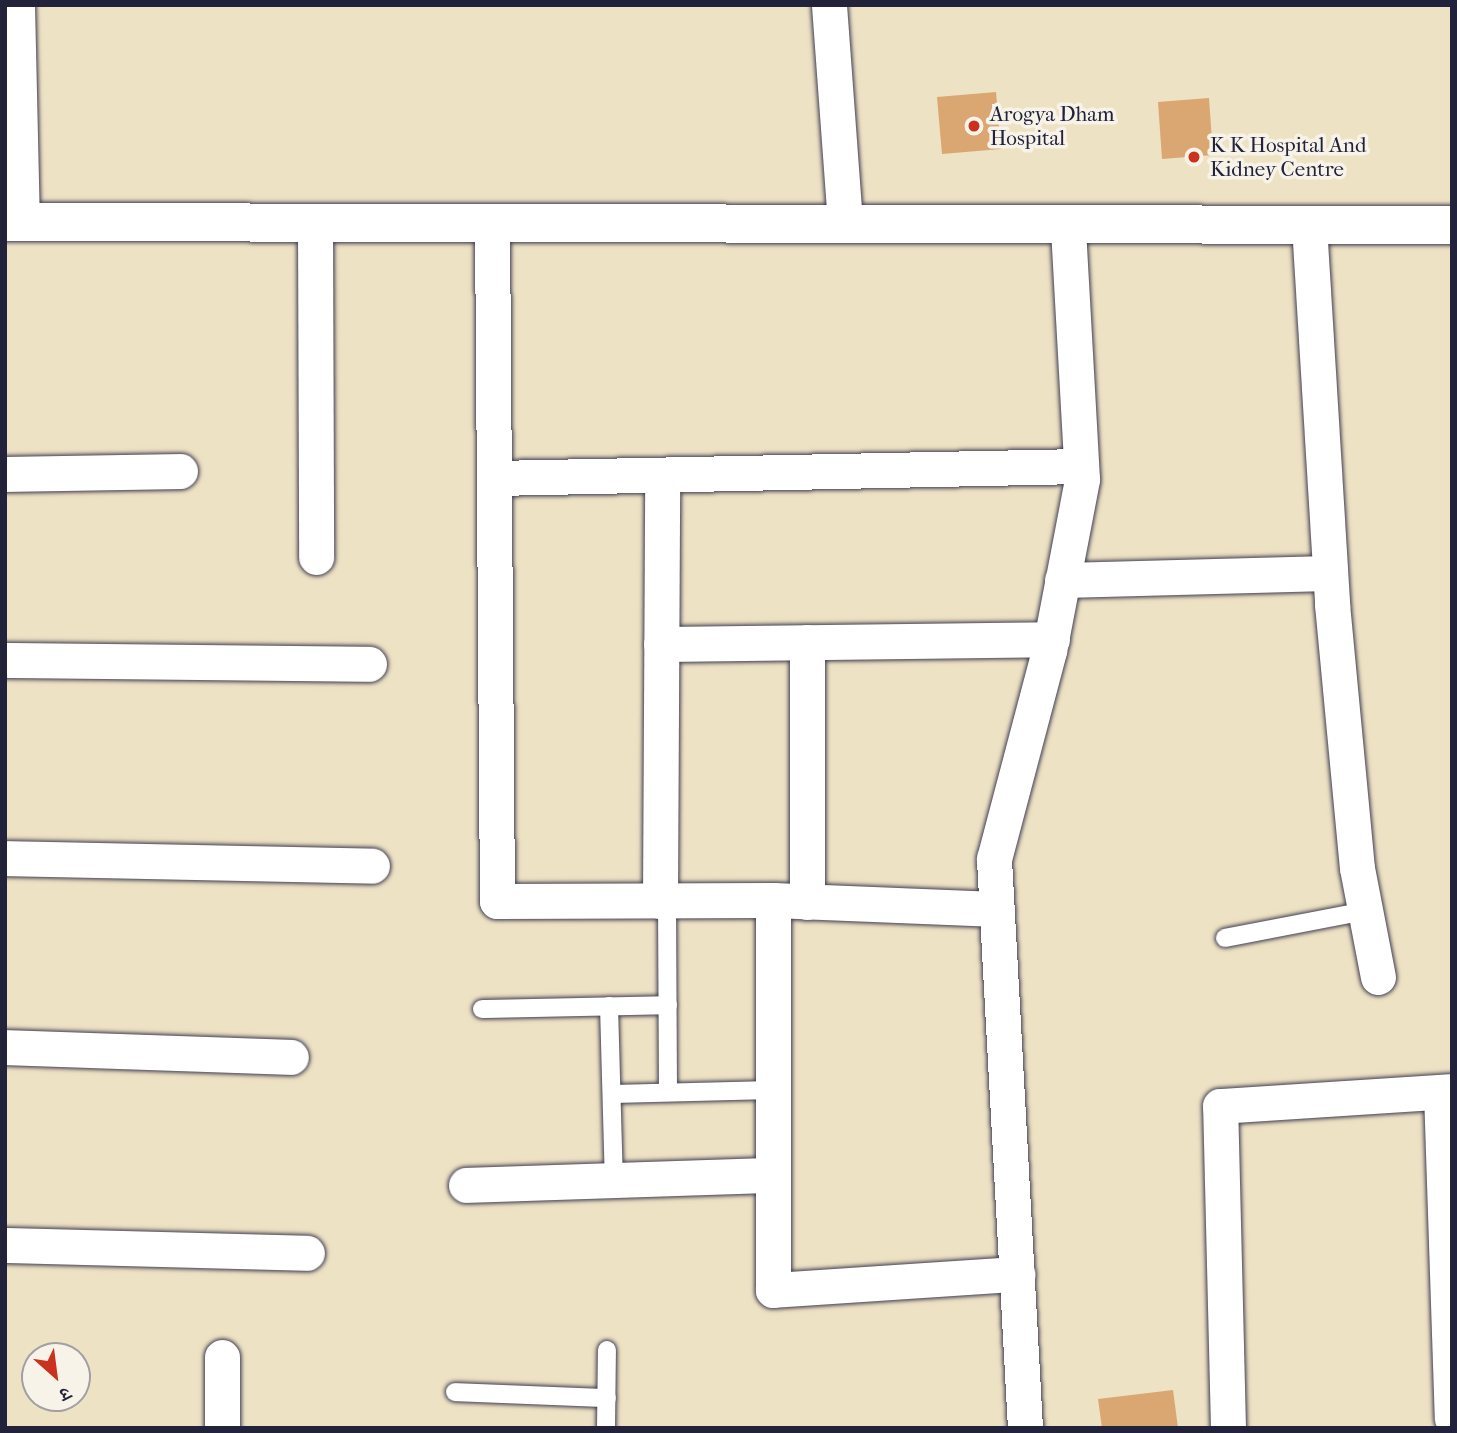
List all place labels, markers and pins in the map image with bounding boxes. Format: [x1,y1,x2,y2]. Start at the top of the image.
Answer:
place label: Arogya Dham Hospital [990,101,1115,151]
marker: Arogya Dham Hospital [964,116,984,136]
place label: K K Hospital And Kidney Centre [1210,132,1366,182]
marker: K K Hospital And Kidney Centre [1184,147,1204,167]

